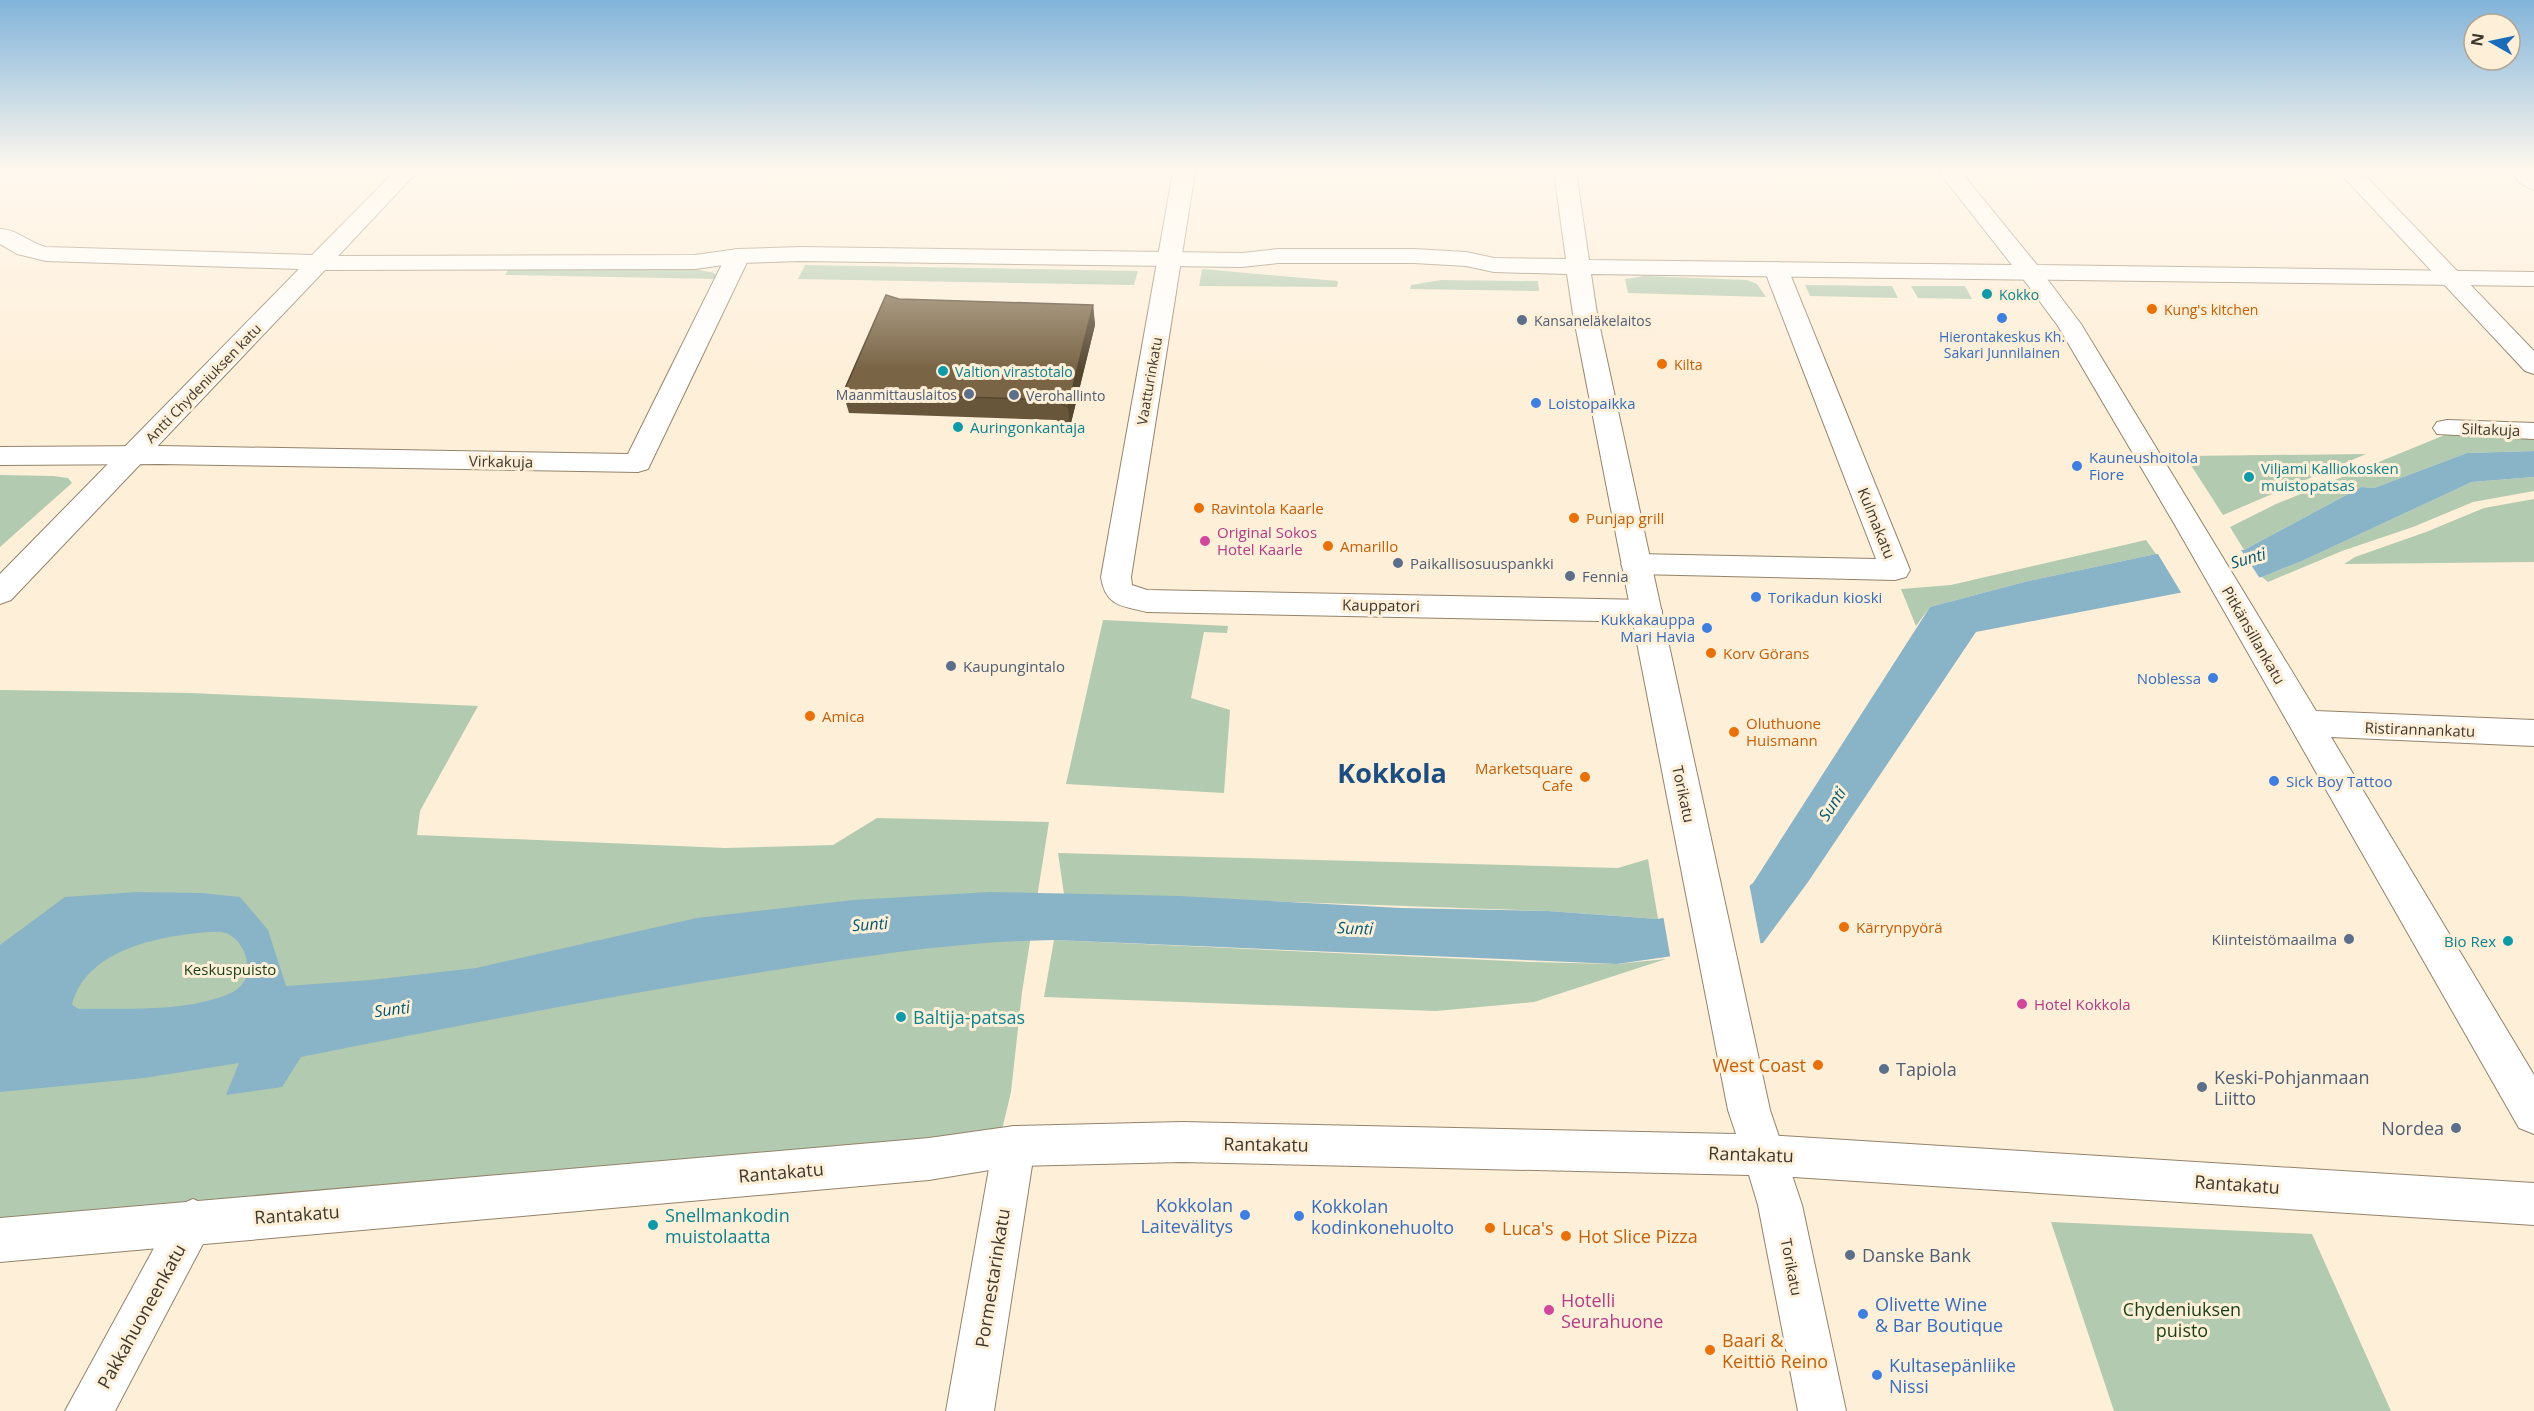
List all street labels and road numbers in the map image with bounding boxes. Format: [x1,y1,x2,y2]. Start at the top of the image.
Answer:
street label: Antti Chydeniuksen katu [141,319,265,447]
street label: Vaatturinkatu [1132,336,1166,426]
street label: Siltakuja [2461,418,2521,440]
street label: Virkakuja [469,450,533,472]
street label: Kulmakatu [1854,484,1900,562]
street label: Pitkänsillankatu [2218,582,2290,688]
street label: Kauppatori [1342,594,1420,616]
street label: Ristirannankatu [2364,717,2476,741]
street label: Torikatu [1668,764,1700,824]
street label: Rantakatu [1223,1131,1309,1157]
street label: Rantakatu [1708,1141,1794,1167]
street label: Rantakatu [737,1156,825,1188]
street label: Rantakatu [2194,1169,2280,1199]
street label: Rantakatu [254,1199,340,1229]
street label: Pormestarinkatu [969,1207,1015,1349]
street label: Torikatu [1777,1237,1807,1297]
street label: Pakkahuoneenkatu [91,1239,191,1393]

